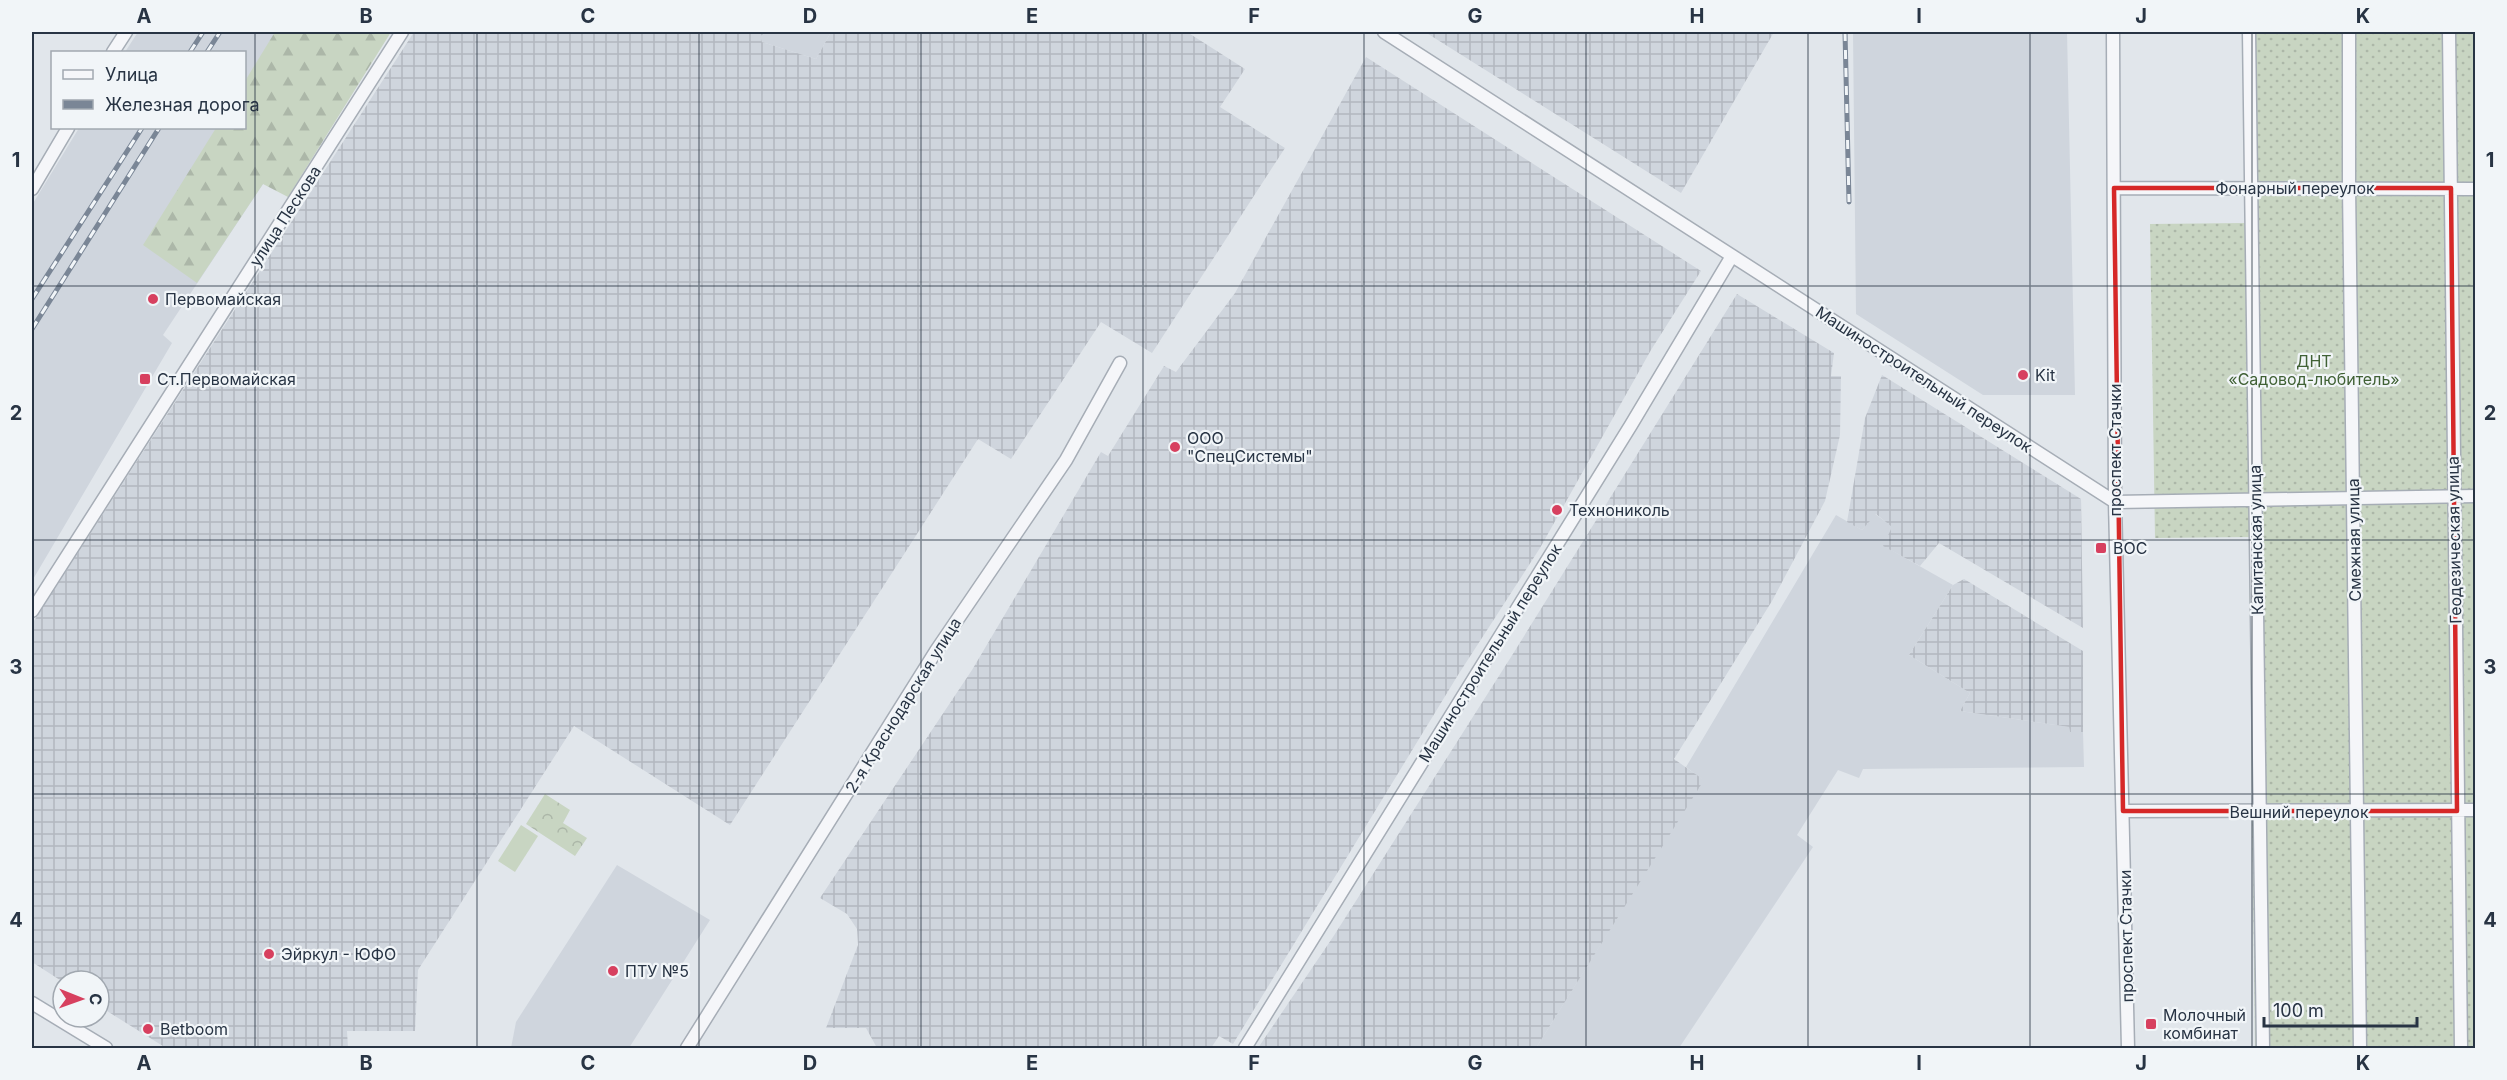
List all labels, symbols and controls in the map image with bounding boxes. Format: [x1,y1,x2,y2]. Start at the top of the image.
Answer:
text: A [137,4,152,28]
text: B [359,4,373,28]
text: C [581,4,595,28]
text: D [803,4,817,28]
text: E [1026,4,1038,28]
text: F [1248,4,1260,28]
text: G [1467,4,1483,28]
text: H [1690,4,1704,28]
text: I [1916,4,1922,28]
text: J [2135,4,2147,28]
text: K [2356,4,2370,28]
legend [51,51,246,129]
text: Улица [105,64,158,85]
text: Железная дорога [105,94,260,115]
text: 1 [12,148,20,172]
text: 1 [2486,148,2494,172]
street label: улица Пескова [245,162,325,270]
street label: Фонарный переулок [2215,178,2375,198]
place label: Первомайская [165,289,281,309]
marker: Первомайская [146,292,160,306]
street label: Машиностроительный переулок [1812,301,2036,457]
park label: ДНТ «Садовод-любитель» [2228,351,2400,389]
place label: Kit [2035,365,2055,385]
marker: Kit [2016,368,2030,382]
place label: Ст.Первомайская [157,369,296,389]
marker: Ст.Первомайская [138,372,152,386]
street label: проспект Стачки [2105,384,2125,516]
text: 2 [10,401,22,425]
text: 2 [2484,401,2496,425]
place label: ООО "СпецСистемы" [1187,428,1313,466]
marker: ООО "СпецСистемы" [1168,440,1182,454]
street label: Геодезическая улица [2443,456,2465,624]
street label: Капитанская улица [2245,465,2267,615]
street label: Смежная улица [2343,478,2365,602]
place label: Технониколь [1569,500,1670,520]
marker: Технониколь [1550,503,1564,517]
place label: ВОС [2113,538,2147,558]
street label: Машиностроительный переулок [1414,540,1566,766]
marker: ВОС [2094,541,2108,555]
street label: 2-я Краснодарская улица [841,614,965,796]
text: 3 [10,655,22,679]
text: 3 [2484,655,2496,679]
street label: Вешний переулок [2229,802,2369,822]
street label: проспект Стачки [2115,869,2137,1003]
text: 4 [9,908,23,932]
text: 4 [2483,908,2497,932]
place label: Эйркул - ЮФО [281,944,396,964]
marker: Эйркул - ЮФО [262,947,276,961]
place label: ПТУ №5 [625,961,689,981]
marker: ПТУ №5 [606,964,620,978]
north arrow [51,969,111,1029]
scale bar [2264,990,2417,1028]
text: С [86,993,106,1006]
text: 100 m [2273,1000,2324,1021]
place label: Молочный комбинат [2163,1005,2246,1043]
marker: Молочный комбинат [2144,1017,2158,1031]
place label: Betboom [160,1019,228,1039]
marker: Betboom [141,1022,155,1036]
text: A [137,1051,152,1075]
text: B [359,1051,373,1075]
text: C [581,1051,595,1075]
text: D [803,1051,817,1075]
text: E [1026,1051,1038,1075]
text: F [1248,1051,1260,1075]
text: G [1467,1051,1483,1075]
text: H [1690,1051,1704,1075]
text: I [1916,1051,1922,1075]
text: J [2135,1051,2147,1075]
text: K [2356,1051,2370,1075]

